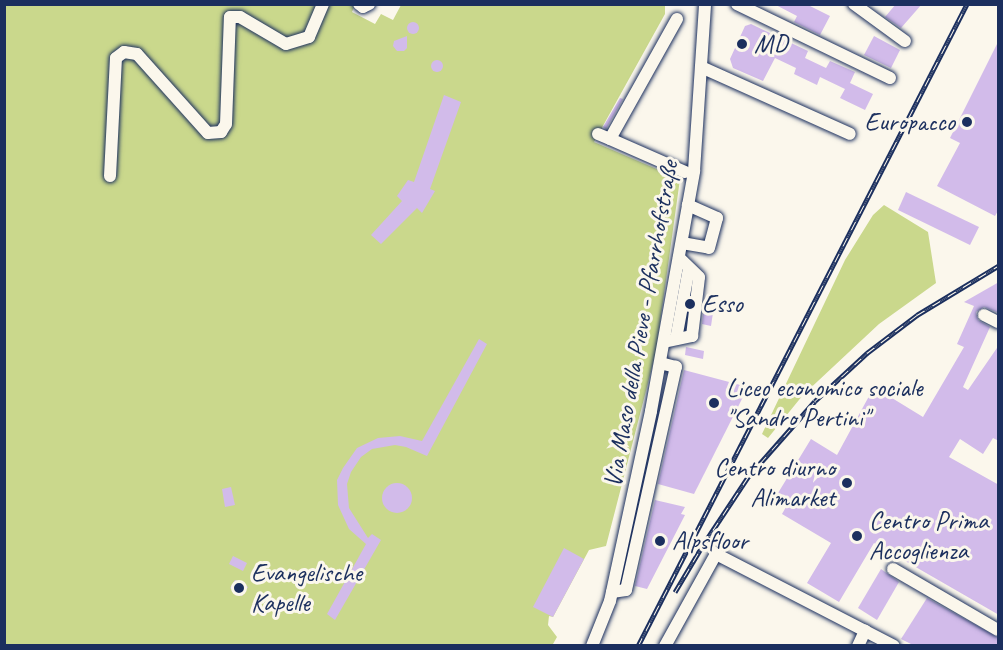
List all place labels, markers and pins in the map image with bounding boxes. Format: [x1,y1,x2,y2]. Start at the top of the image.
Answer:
place label: MD [754,28,788,60]
marker: MD [735,37,749,51]
place label: Europacco [864,106,955,138]
marker: Europacco [960,115,974,129]
place label: Esso [702,288,743,320]
marker: Esso [683,297,697,311]
place label: Liceo economico sociale "Sandro Pertini" [726,372,923,434]
marker: Liceo economico sociale "Sandro Pertini" [707,396,721,410]
place label: Centro diurno Alimarket [714,452,835,514]
marker: Centro diurno Alimarket [840,476,854,490]
place label: Centro Prima Accoglienza [869,505,988,566]
place label: Alpsfloor [672,525,748,557]
marker: Centro Prima Accoglienza [850,529,864,543]
marker: Alpsfloor [653,534,667,548]
place label: Evangelische Kapelle [251,557,362,618]
marker: Evangelische Kapelle [232,581,246,595]

